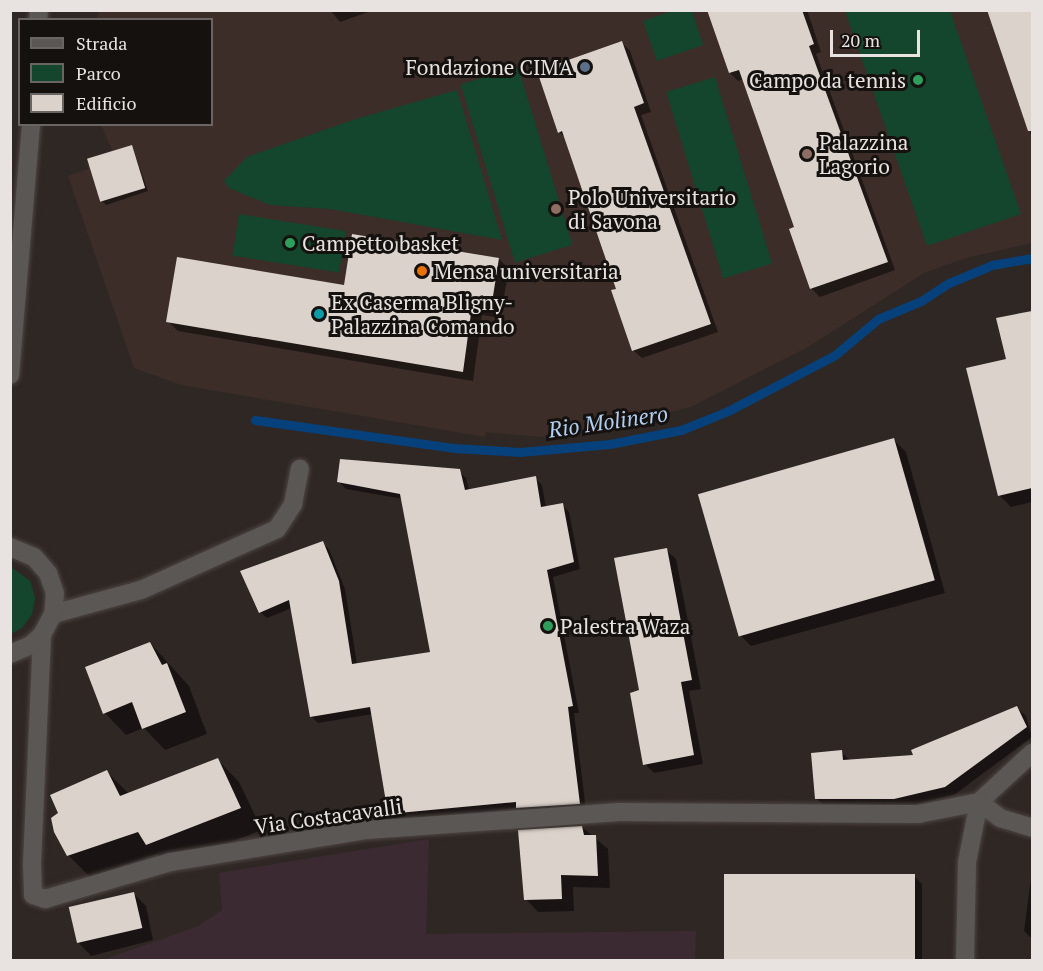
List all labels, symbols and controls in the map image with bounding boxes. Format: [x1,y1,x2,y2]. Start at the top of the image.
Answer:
legend [18,18,213,126]
scale bar [833,18,923,56]
text: 20 m [841,28,880,52]
text: Strada [76,31,127,55]
place label: Fondazione CIMA [405,54,573,80]
marker: Fondazione CIMA [578,60,592,74]
text: Parco [76,61,121,85]
place label: Campo da tennis [749,67,906,93]
marker: Campo da tennis [911,73,925,87]
text: Edificio [76,91,136,115]
place label: Palazzina Lagorio [819,129,908,179]
marker: Palazzina Lagorio [800,147,814,161]
place label: Polo Universitario di Savona [568,184,736,234]
marker: Polo Universitario di Savona [549,202,563,216]
place label: Campetto basket [302,230,459,256]
marker: Campetto basket [283,236,297,250]
place label: Mensa universitaria [434,258,619,284]
marker: Mensa universitaria [415,264,429,278]
place label: Ex Caserma Bligny- Palazzina Comando [331,289,515,339]
marker: Ex Caserma Bligny- Palazzina Comando [312,307,326,321]
water label: Rio Molinero [547,400,669,442]
place label: Palestra Waza [560,613,690,639]
marker: Palestra Waza [541,619,555,633]
street label: Via Costacavalli [252,793,404,839]

